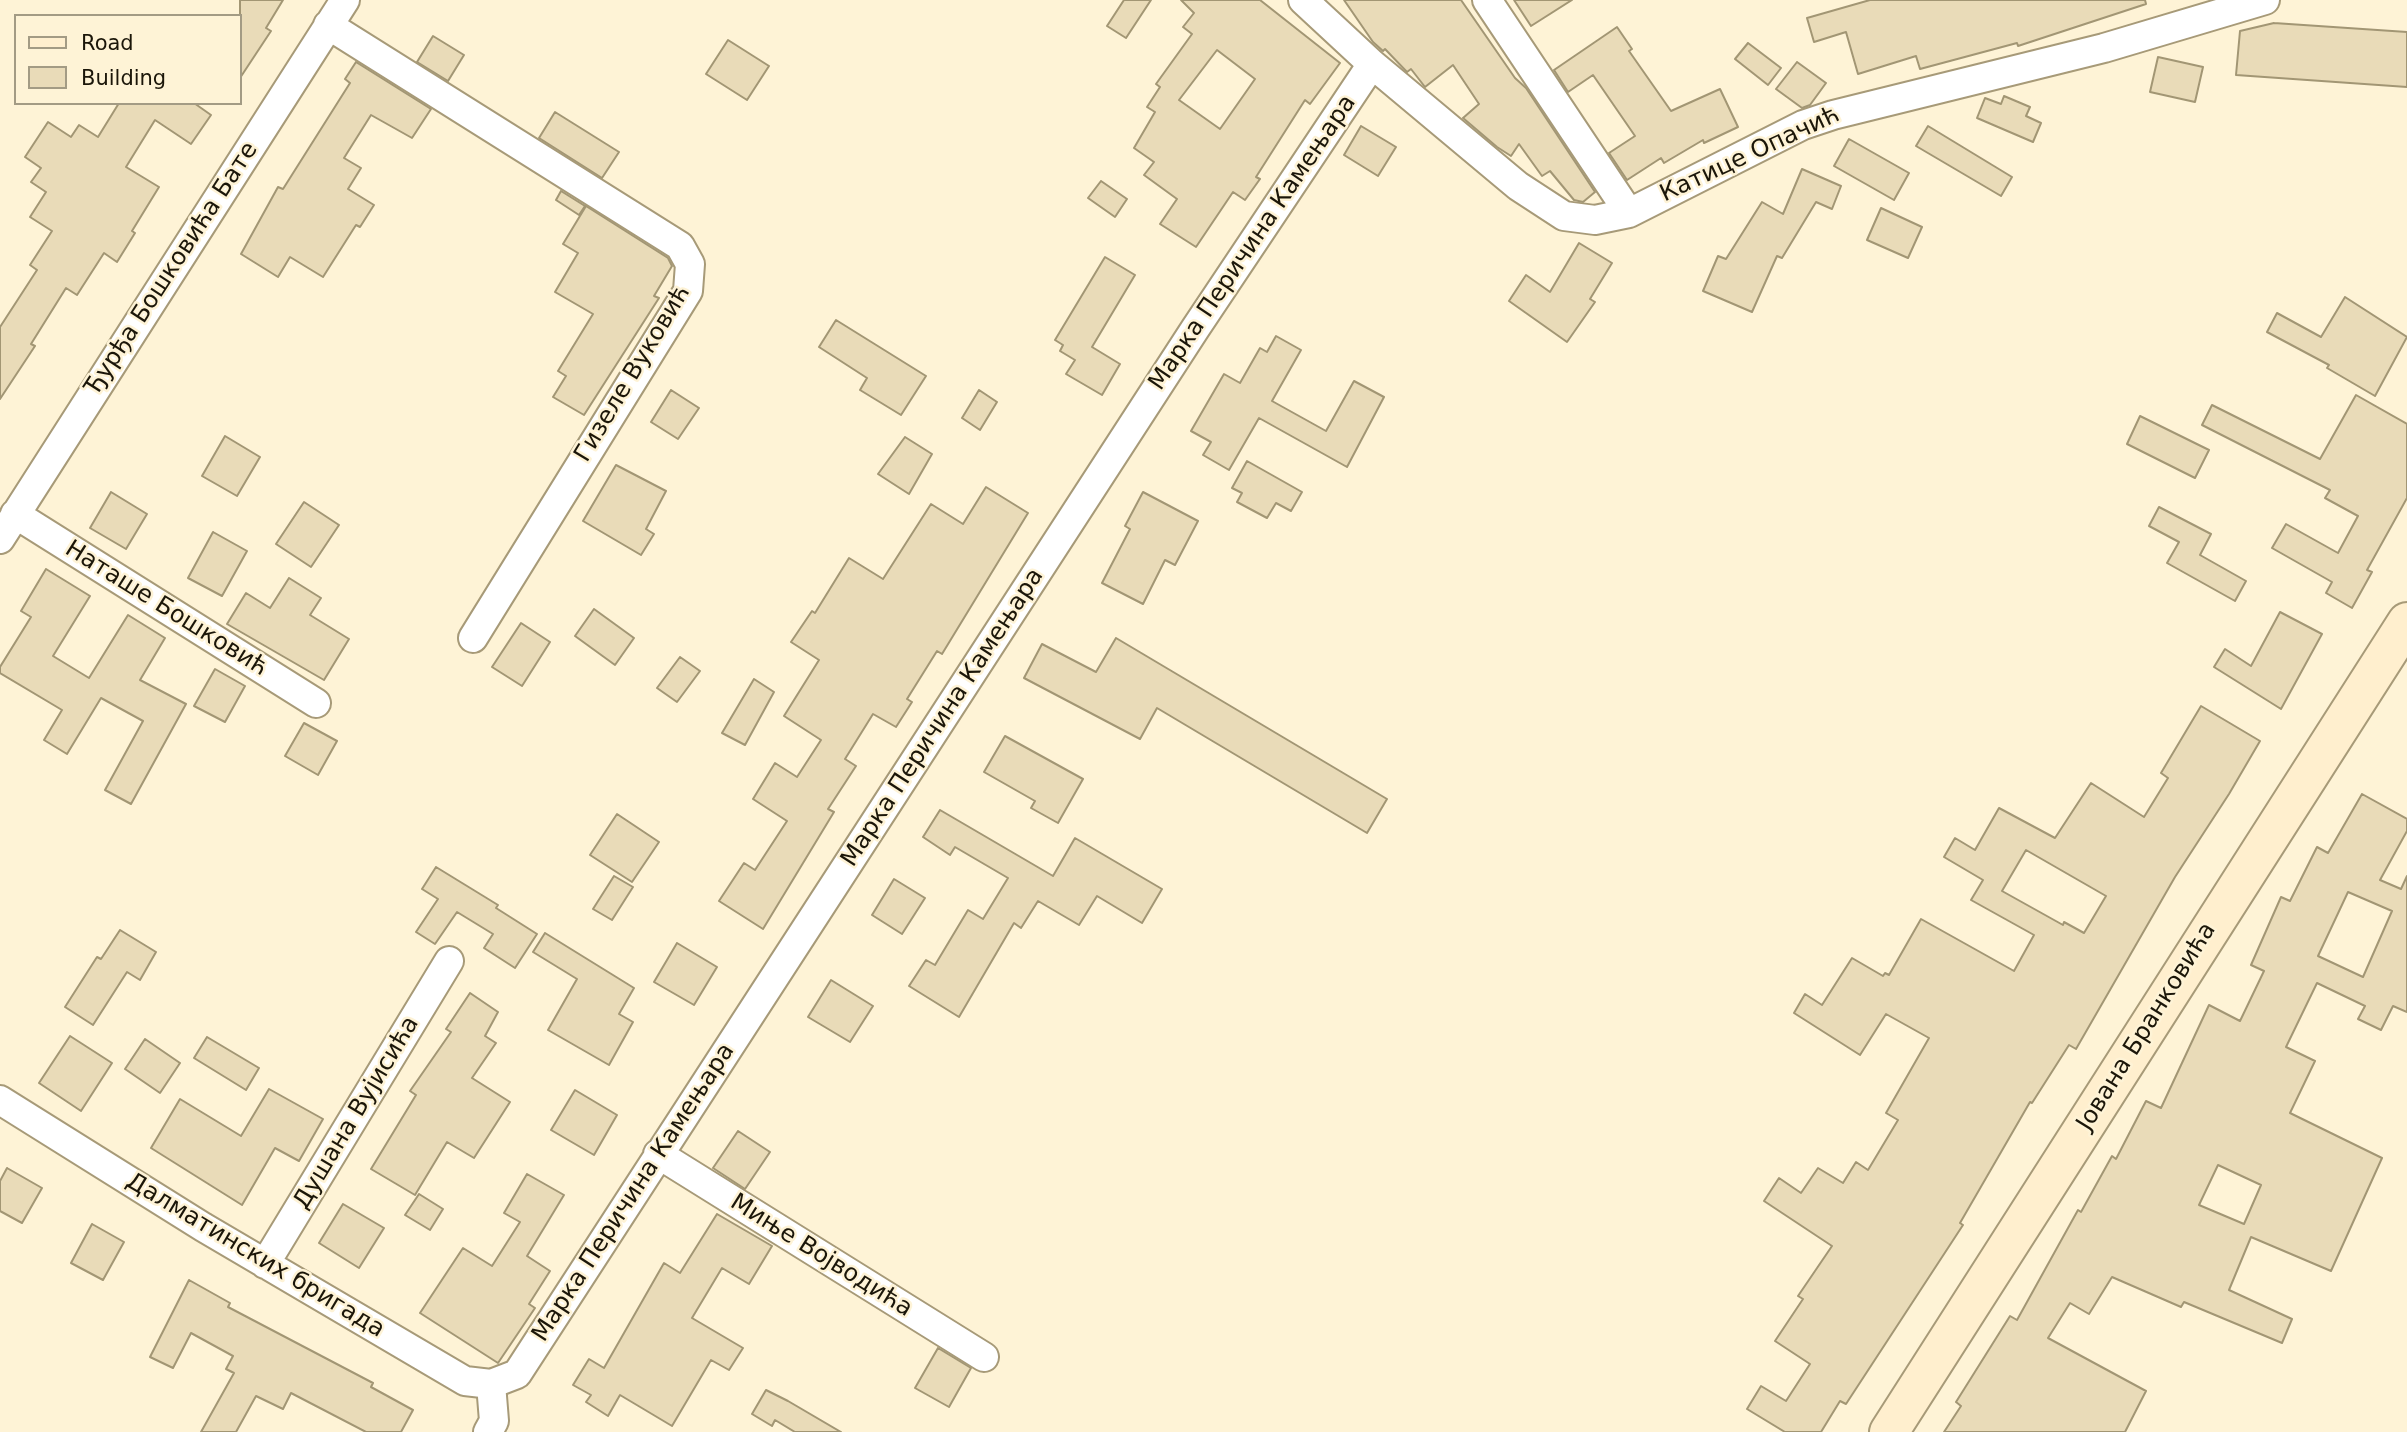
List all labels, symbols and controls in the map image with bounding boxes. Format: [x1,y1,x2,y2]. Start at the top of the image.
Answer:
legend [14,14,242,105]
text: Road [81,31,134,55]
text: Building [81,66,166,90]
street label: Марка Перичина Камењара [1143,90,1363,396]
street label: Катице Опачић [1656,101,1844,209]
street label: Ђурђа Бошковића Бате [79,137,265,401]
street label: Гизеле Вуковић [569,281,697,467]
street label: Наташе Бошковић [59,535,273,683]
street label: Марка Перичина Камењара [836,563,1050,873]
street label: Јована Бранковића [2071,918,2223,1136]
street label: Душана Вујисића [288,1011,426,1215]
street label: Марка Перичина Камењара [527,1038,741,1348]
street label: Далматинских бригада [121,1167,389,1345]
street label: Миње Војводића [725,1188,917,1324]

